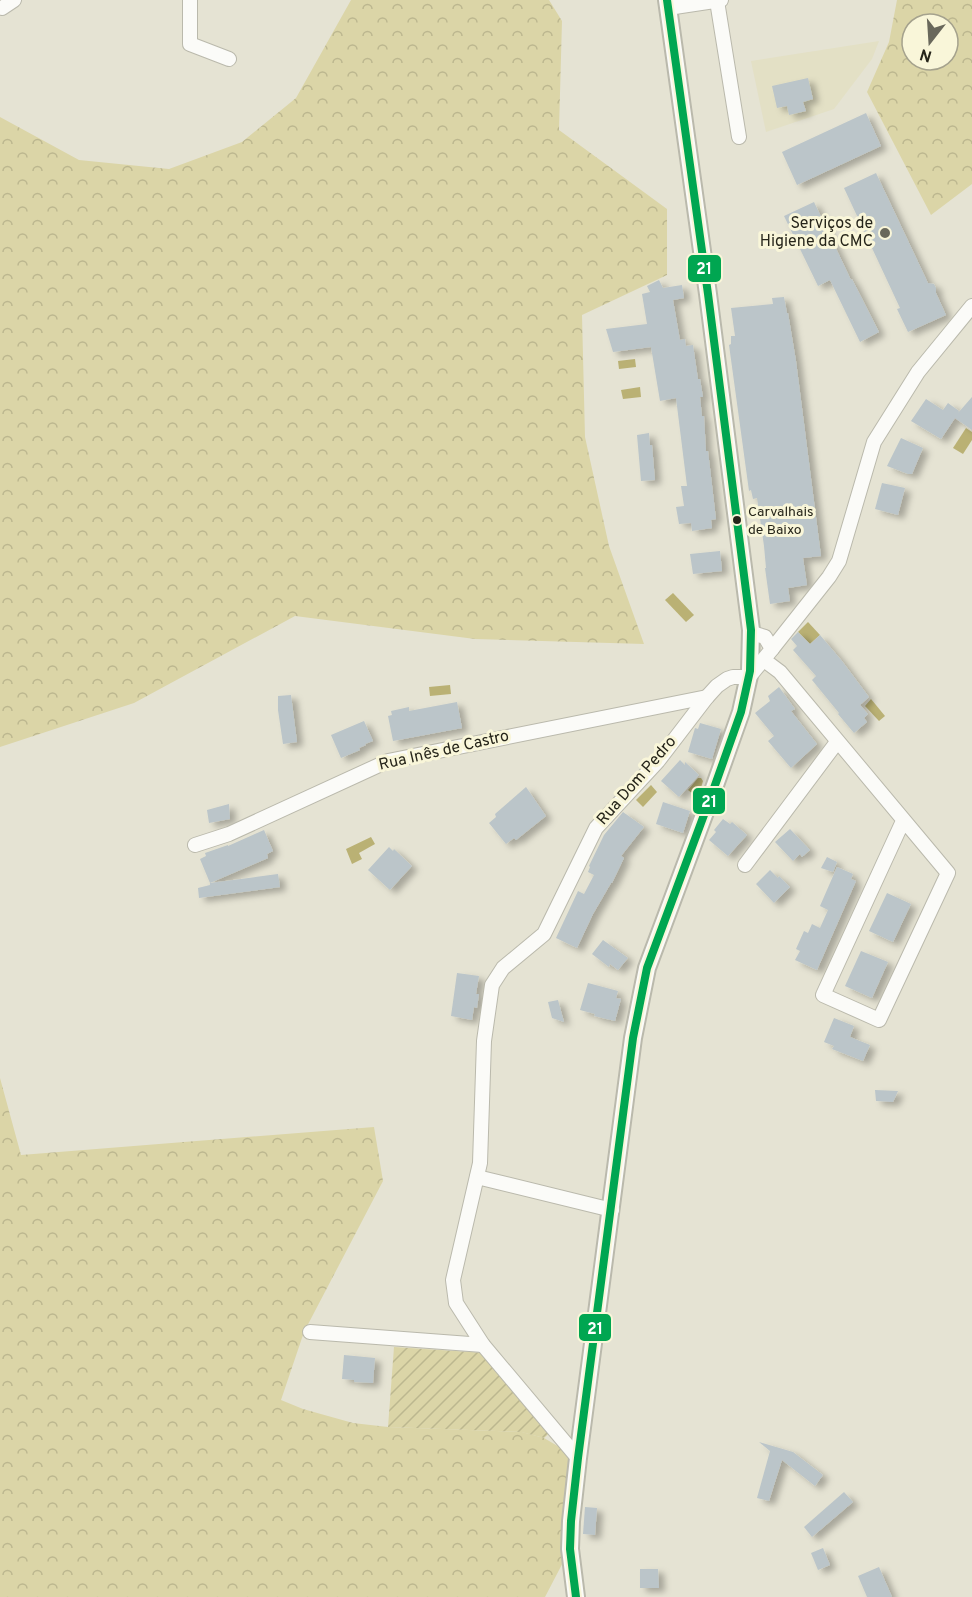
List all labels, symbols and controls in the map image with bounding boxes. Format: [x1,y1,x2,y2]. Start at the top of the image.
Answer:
north arrow [900,12,960,72]
text: N [918,43,935,66]
place label: Serviços de Higiene da CMC [760,214,873,252]
marker: Serviços de Higiene da CMC [878,226,892,240]
line badge: 21 [687,254,722,283]
text: 21 [696,260,712,280]
place label: Carvalhais de Baixo [748,504,814,539]
marker: Carvalhais de Baixo [731,514,743,526]
street label: Rua Inês de Castro [377,726,511,776]
street label: Rua Dom Pedro [593,732,681,830]
line badge: 21 [692,787,726,815]
text: 21 [701,793,717,813]
line badge: 21 [578,1313,612,1342]
text: 21 [587,1320,603,1340]

